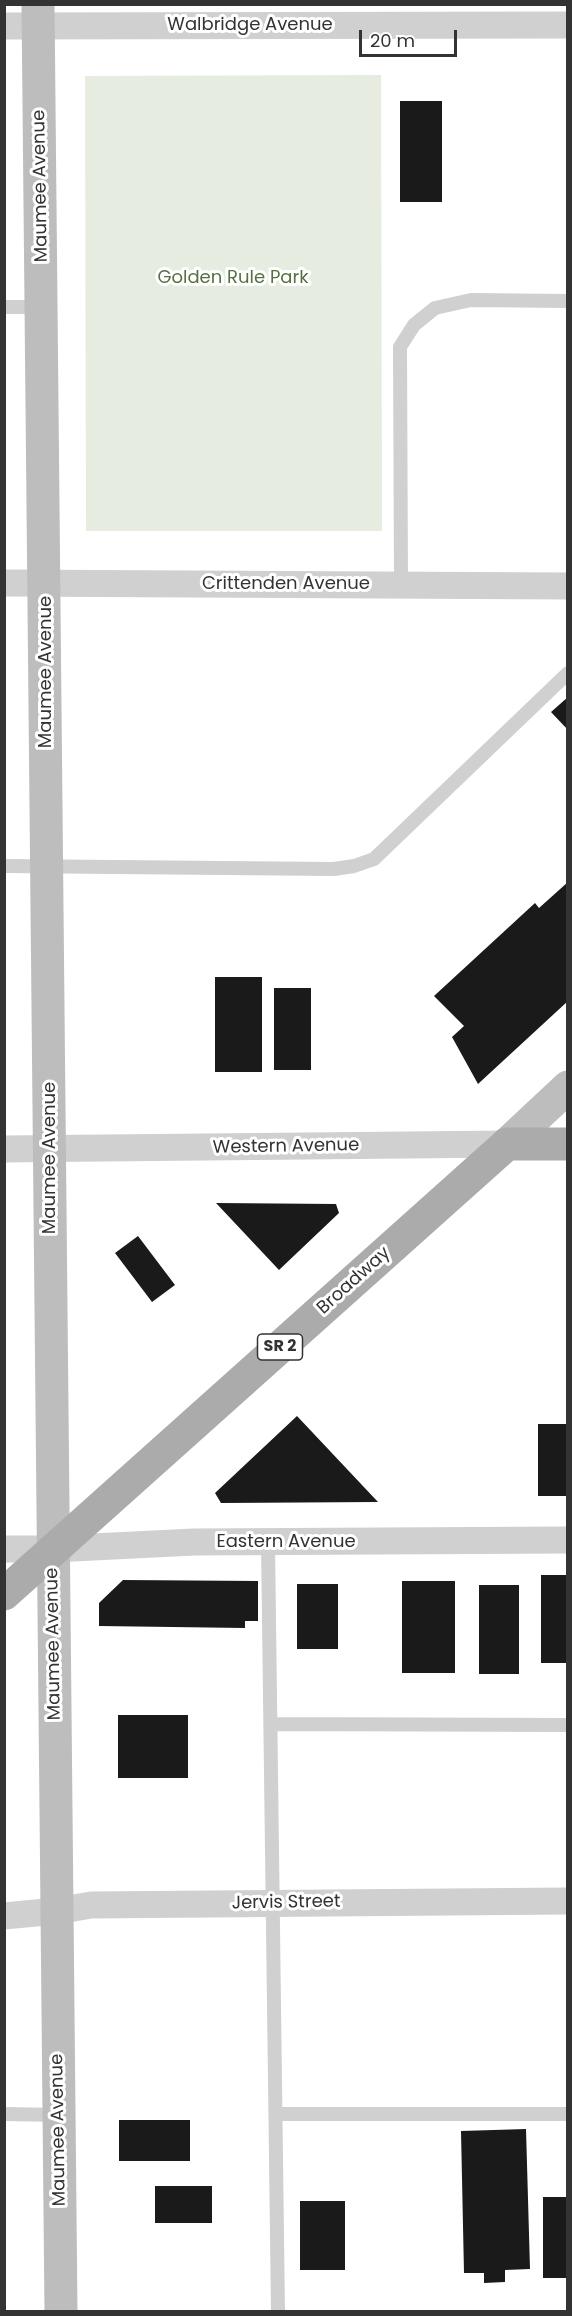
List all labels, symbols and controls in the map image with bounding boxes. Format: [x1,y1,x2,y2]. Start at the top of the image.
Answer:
street label: Walbridge Avenue [167,14,333,36]
scale bar [362,18,460,56]
text: 20 m [370,28,415,53]
street label: Maumee Avenue [29,110,53,262]
park label: Golden Rule Park [157,267,309,289]
street label: Crittenden Avenue [202,573,370,595]
street label: Maumee Avenue [35,596,57,748]
street label: Maumee Avenue [39,1082,61,1234]
street label: Western Avenue [213,1135,359,1159]
street label: Broadway [313,1243,395,1319]
road number: SR 2 [258,1334,302,1360]
street label: Eastern Avenue [216,1531,356,1553]
street label: Maumee Avenue [42,1568,66,1720]
street label: Jervis Street [231,1891,341,1915]
street label: Maumee Avenue [47,2054,71,2206]

